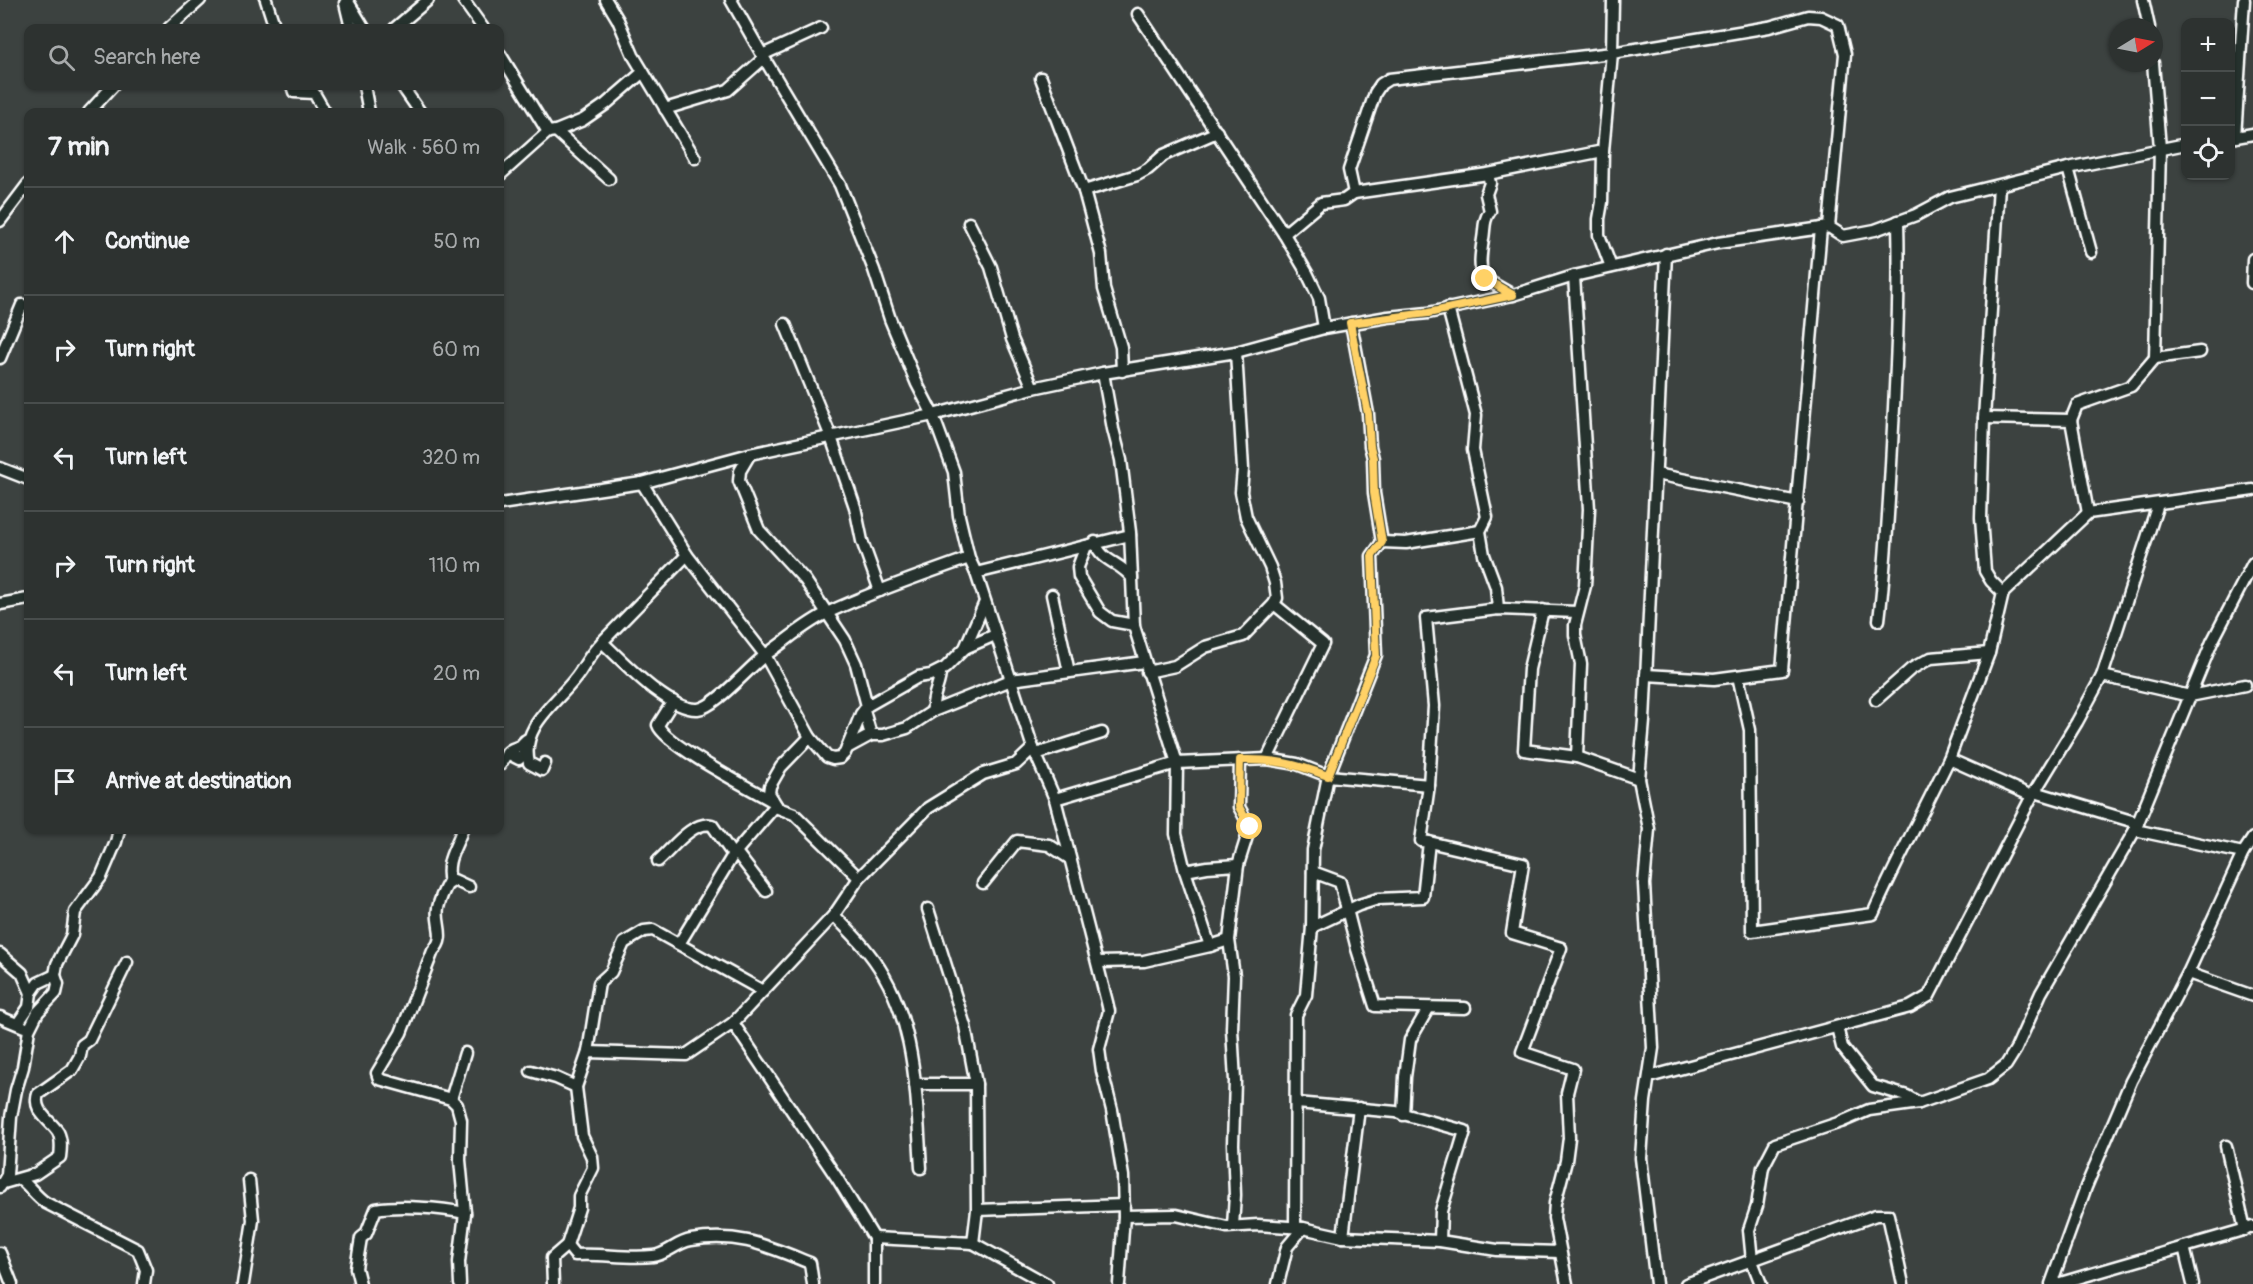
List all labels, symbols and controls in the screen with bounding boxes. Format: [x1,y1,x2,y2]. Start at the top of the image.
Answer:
north arrow [2109,18,2163,72]
map controls [2181,18,2235,180]
button: + [2181,18,2235,72]
search box [24,24,504,90]
icon: search [45,41,78,74]
text: Search here [93,43,200,71]
button: − [2181,72,2235,126]
button: locate [2181,126,2235,180]
text: 7 min [48,131,110,163]
text: Walk · 560 m [367,135,480,160]
icon: ahead [48,225,81,258]
text: Continue [105,227,189,255]
text: 50 m [433,229,480,254]
route end [1471,265,1497,291]
icon: right [48,333,81,366]
text: Turn right [105,335,195,363]
text: 60 m [433,337,480,362]
icon: left [48,441,81,474]
text: Turn left [105,443,187,471]
text: 320 m [422,445,480,470]
icon: right [48,549,81,582]
text: Turn right [105,551,195,579]
text: 110 m [429,553,480,578]
icon: left [48,657,81,690]
text: Turn left [105,659,187,687]
text: 20 m [433,661,480,686]
icon: arrive [48,765,81,798]
text: Arrive at destination [105,767,291,795]
route start [1236,813,1262,839]

